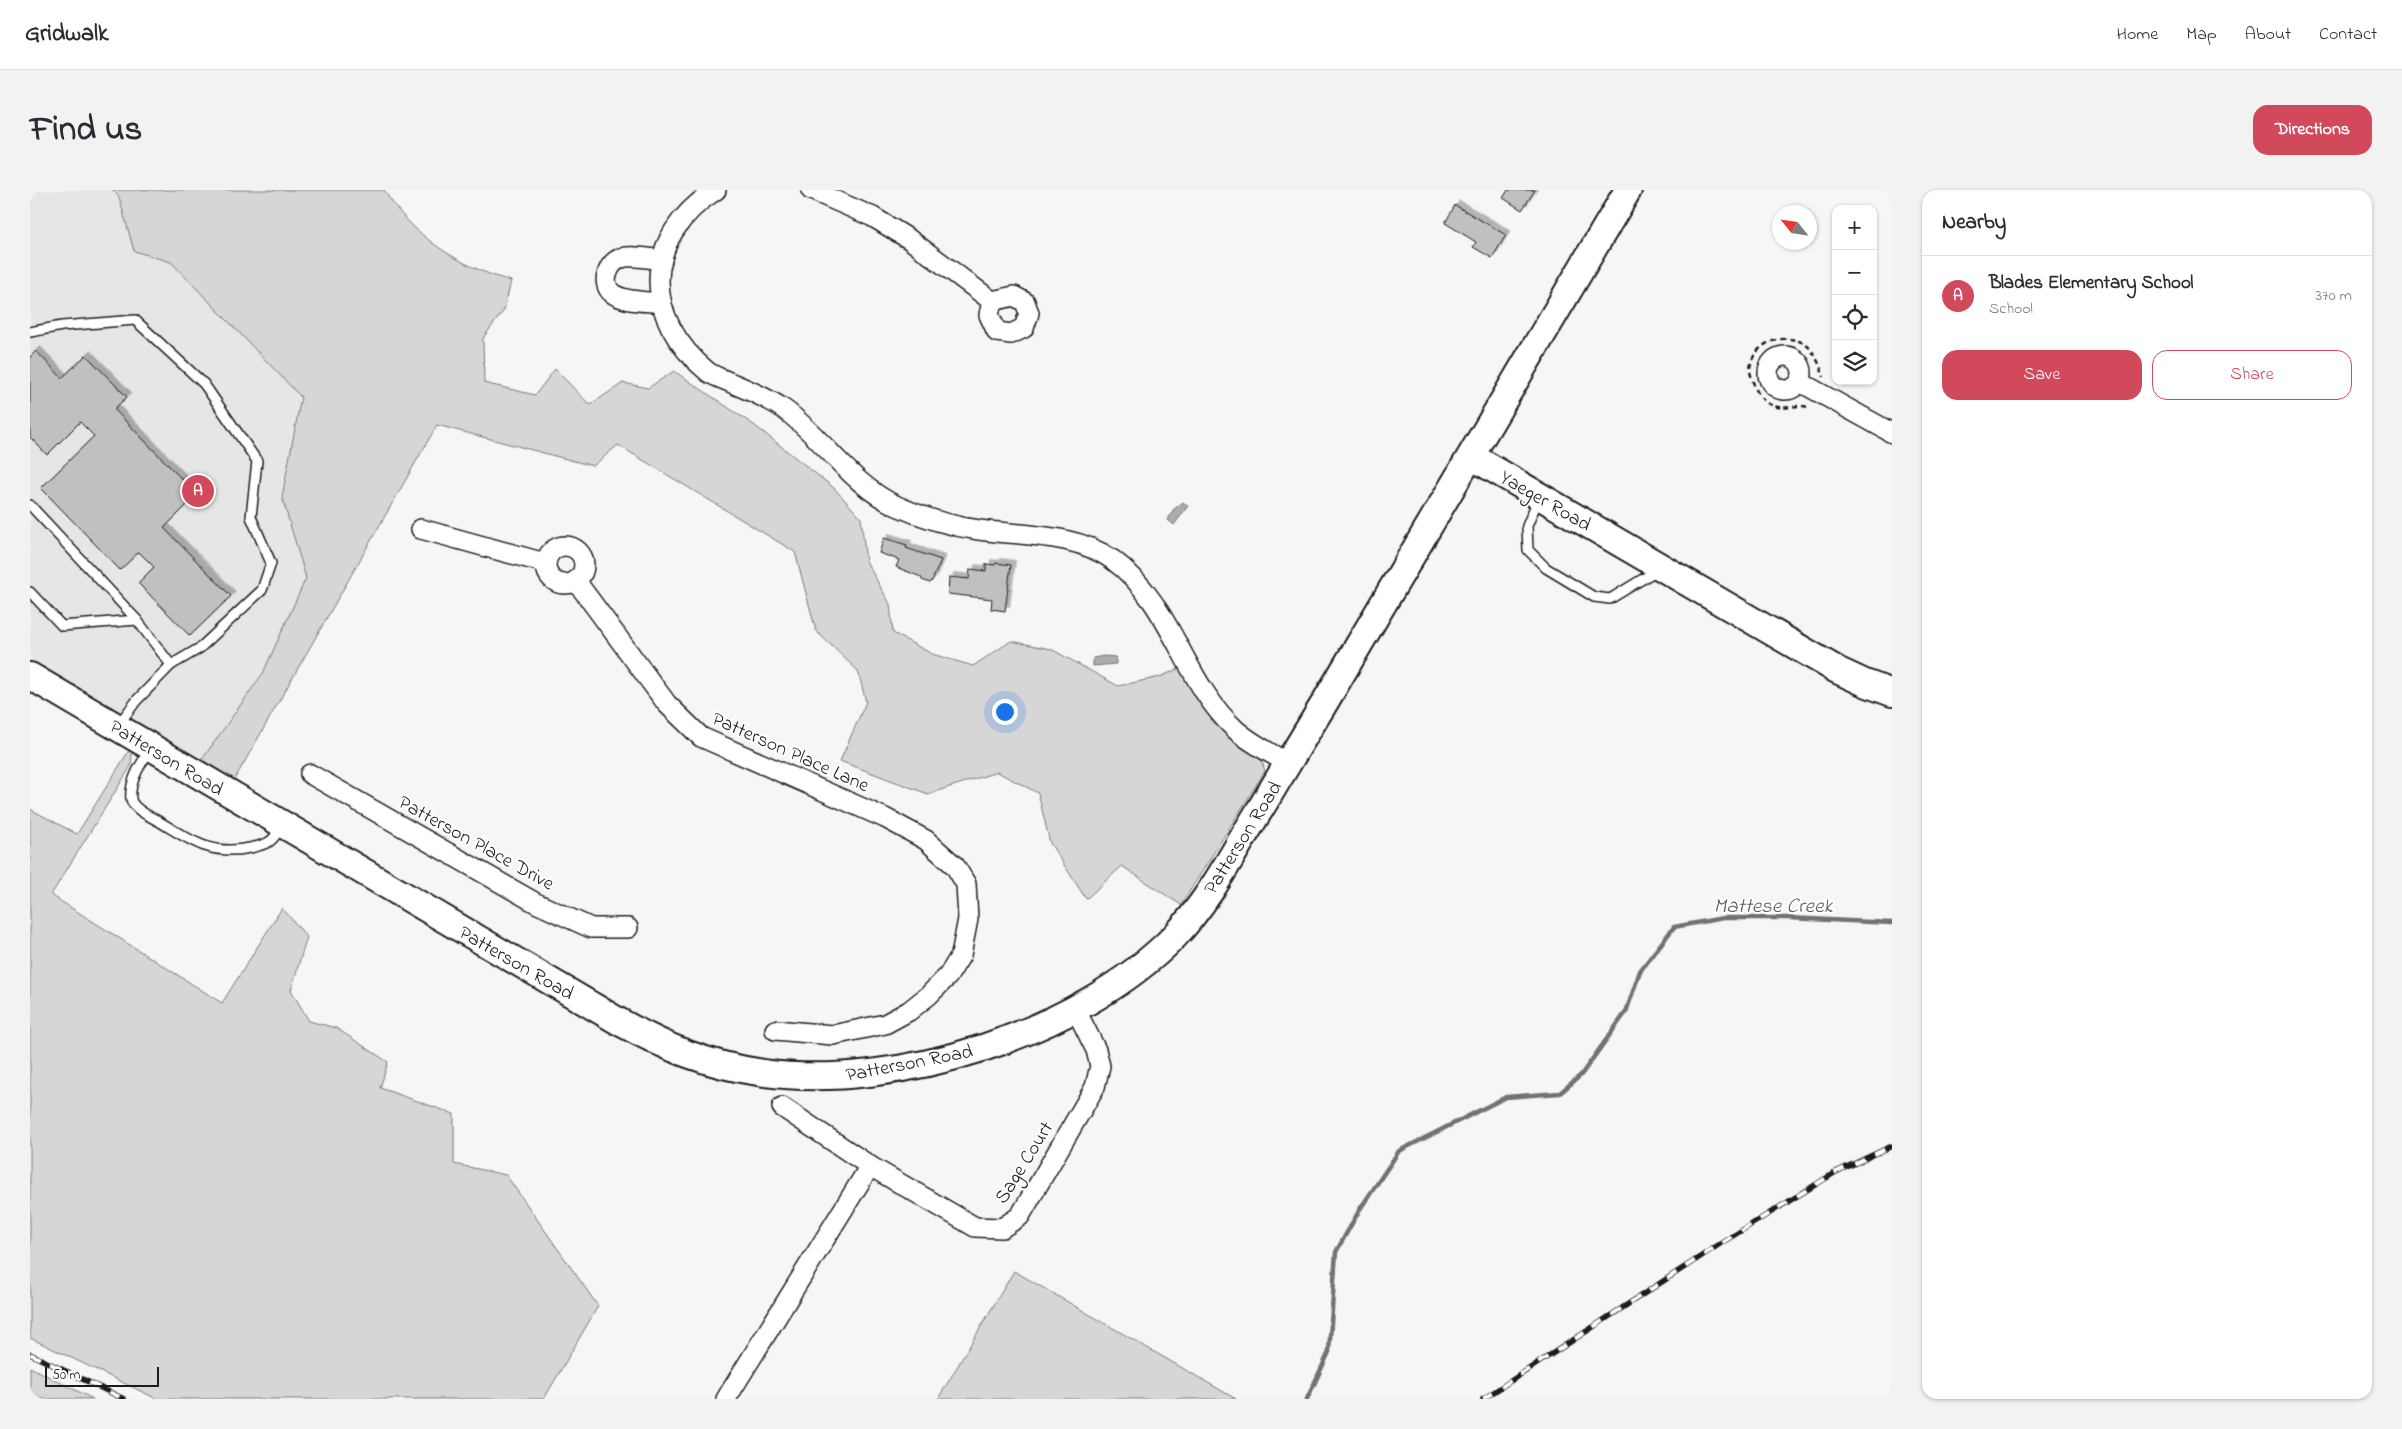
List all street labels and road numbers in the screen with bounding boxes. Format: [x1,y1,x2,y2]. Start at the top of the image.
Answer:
street label: Yaeger Road [1493,464,1596,541]
street label: Patterson Place Lane [707,706,873,801]
street label: Patterson Road [103,714,228,805]
street label: Patterson Road [1198,776,1291,901]
street label: Patterson Place Drive [393,789,559,899]
street label: Patterson Road [453,919,579,1009]
street label: Patterson Road [844,1038,975,1091]
street label: Sage Court [988,1116,1063,1211]

